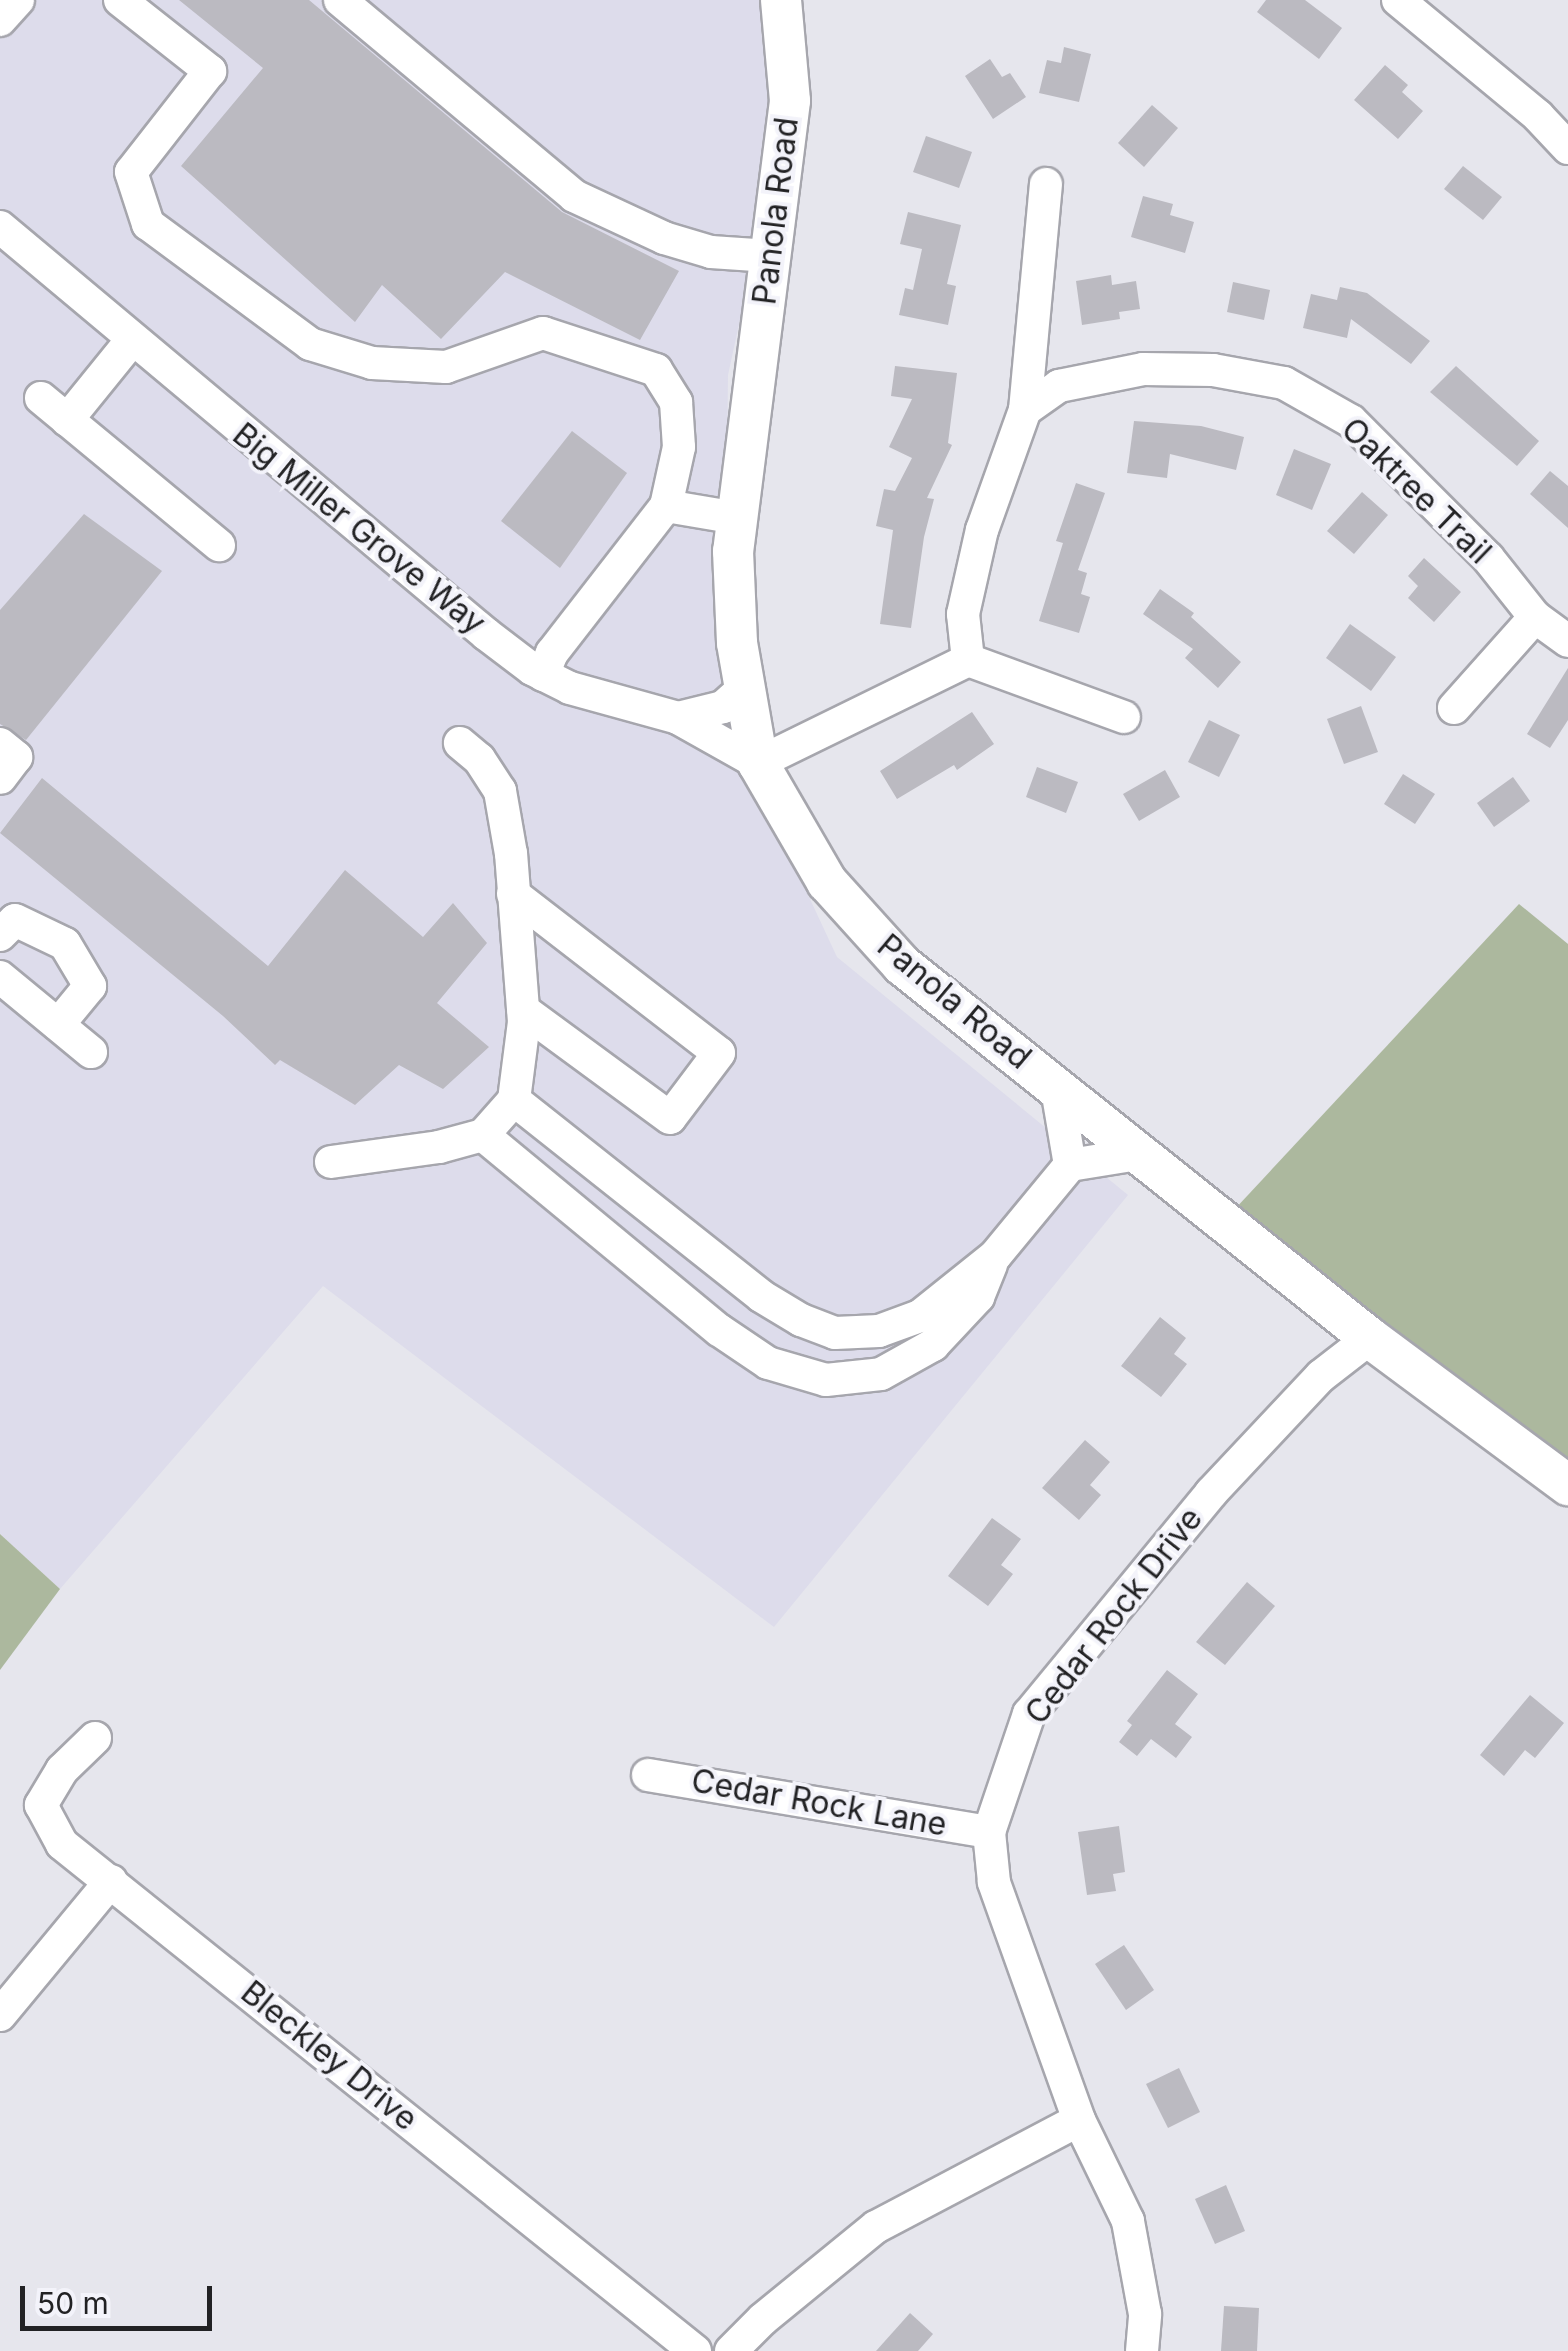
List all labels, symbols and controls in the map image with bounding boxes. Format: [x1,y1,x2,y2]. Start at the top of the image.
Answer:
street label: Panola Road [745,115,807,307]
street label: Oaktree Trail [1333,410,1499,572]
street label: Big Miller Grove Way [225,415,493,643]
street label: Panola Road [869,927,1039,1077]
street label: Cedar Rock Drive [1018,1500,1210,1732]
street label: Cedar Rock Lane [688,1762,950,1844]
street label: Bleckley Drive [233,1973,425,2139]
scale bar [25,2266,218,2328]
text: 50 m [37,2285,109,2321]

